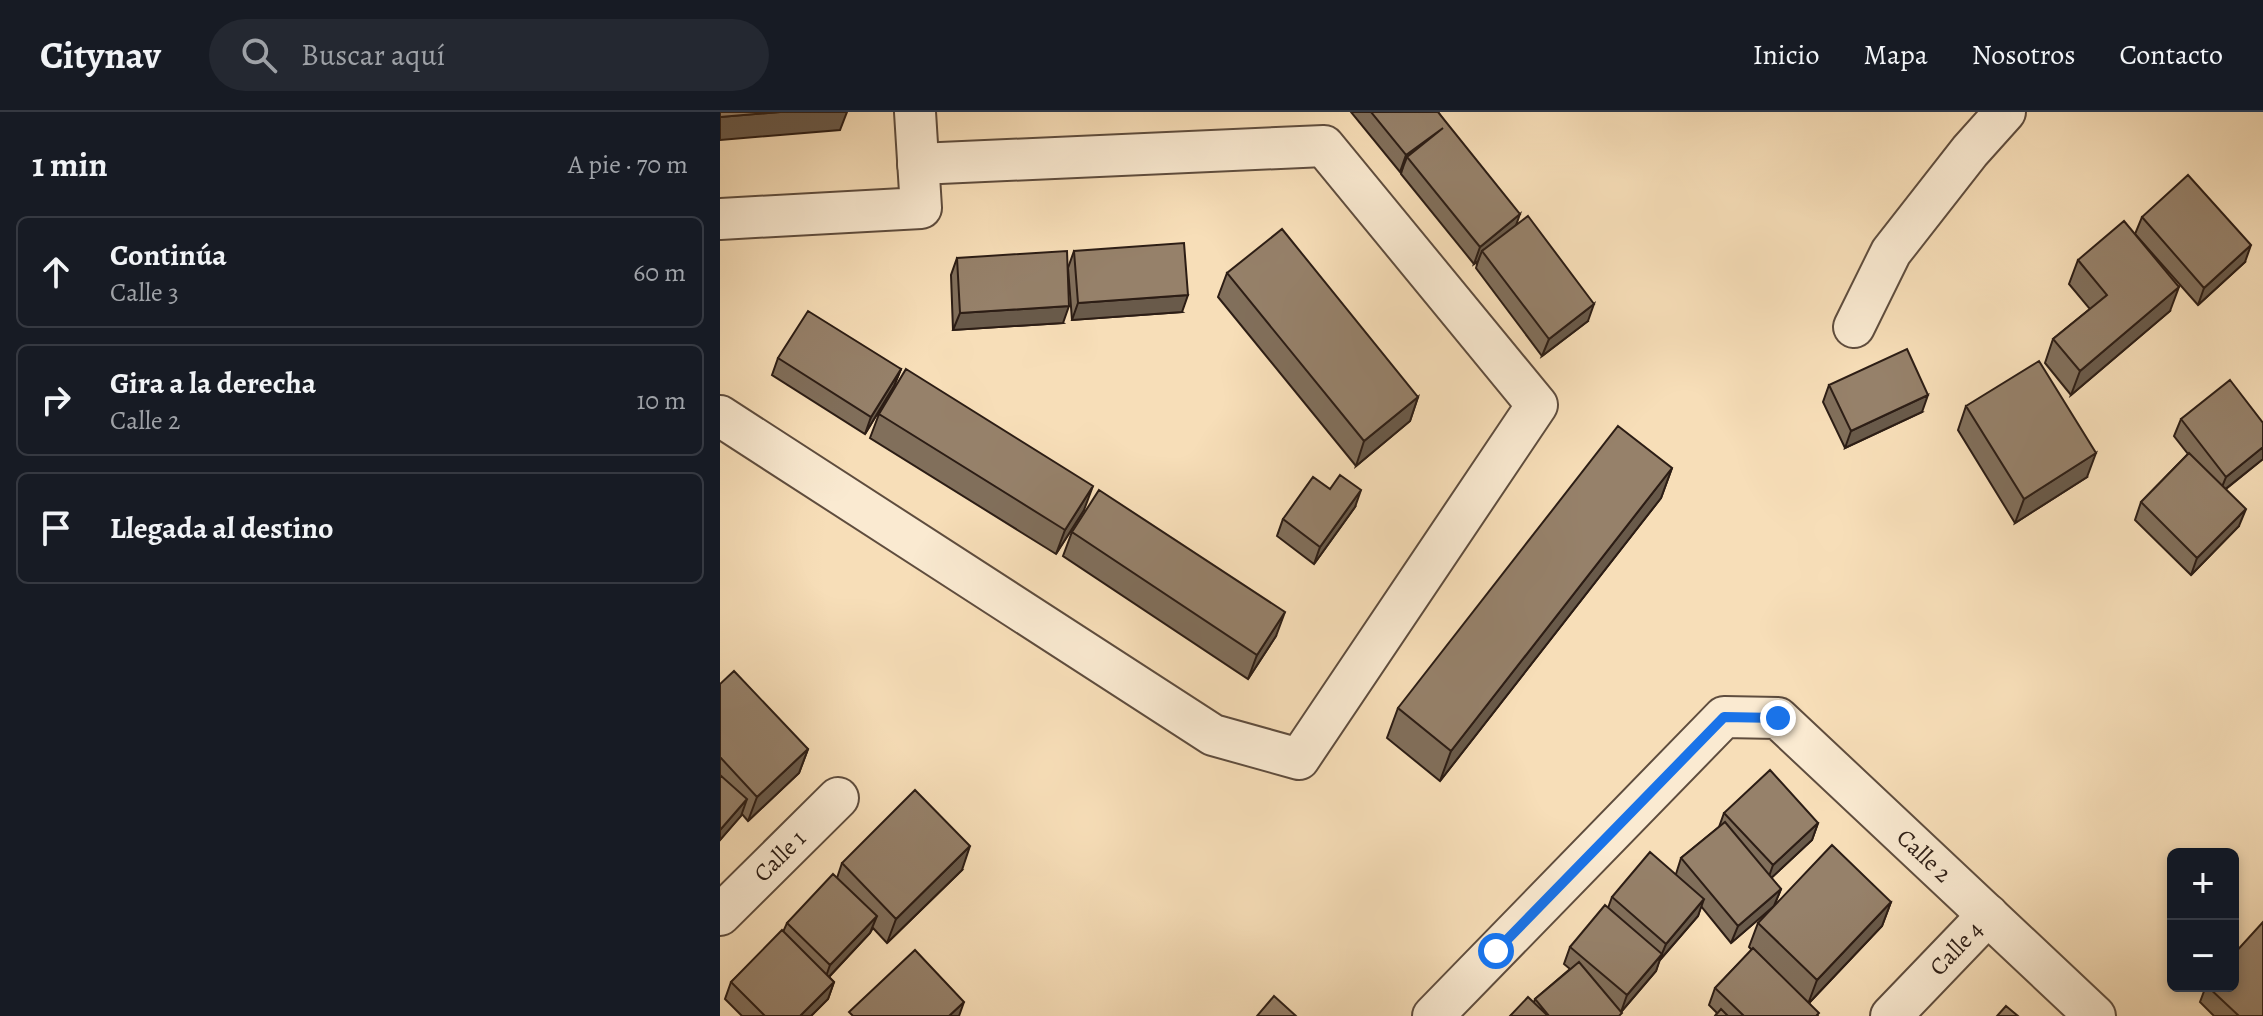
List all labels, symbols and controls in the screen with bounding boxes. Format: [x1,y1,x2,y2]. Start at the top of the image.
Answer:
search box [209,19,769,91]
text: Citynav [40,29,161,81]
icon: search [237,33,281,77]
text: Buscar aquí [301,35,445,75]
text: Inicio [1753,36,1819,74]
text: Mapa [1863,36,1928,74]
text: Nosotros [1972,36,2075,74]
text: Contacto [2119,36,2223,74]
text: 1 min [32,141,108,188]
text: A pie · 70 m [568,147,688,182]
text: Continúa [110,235,227,275]
icon: ahead [34,250,78,294]
text: 60 m [633,255,686,290]
text: Calle 3 [110,275,179,310]
text: Gira a la derecha [110,363,316,403]
icon: right [34,378,78,422]
text: 10 m [636,383,686,418]
text: Calle 2 [110,403,180,438]
icon: arrive [34,506,78,550]
text: Llegada al destino [110,508,333,548]
route end [1760,700,1796,736]
street label: Calle 2 [1890,822,1959,889]
street label: Calle 1 [746,823,813,889]
map controls [2167,848,2239,992]
button: + [2167,848,2239,920]
street label: Calle 4 [1922,914,1990,982]
button: − [2167,920,2239,992]
route start [1478,933,1514,969]

